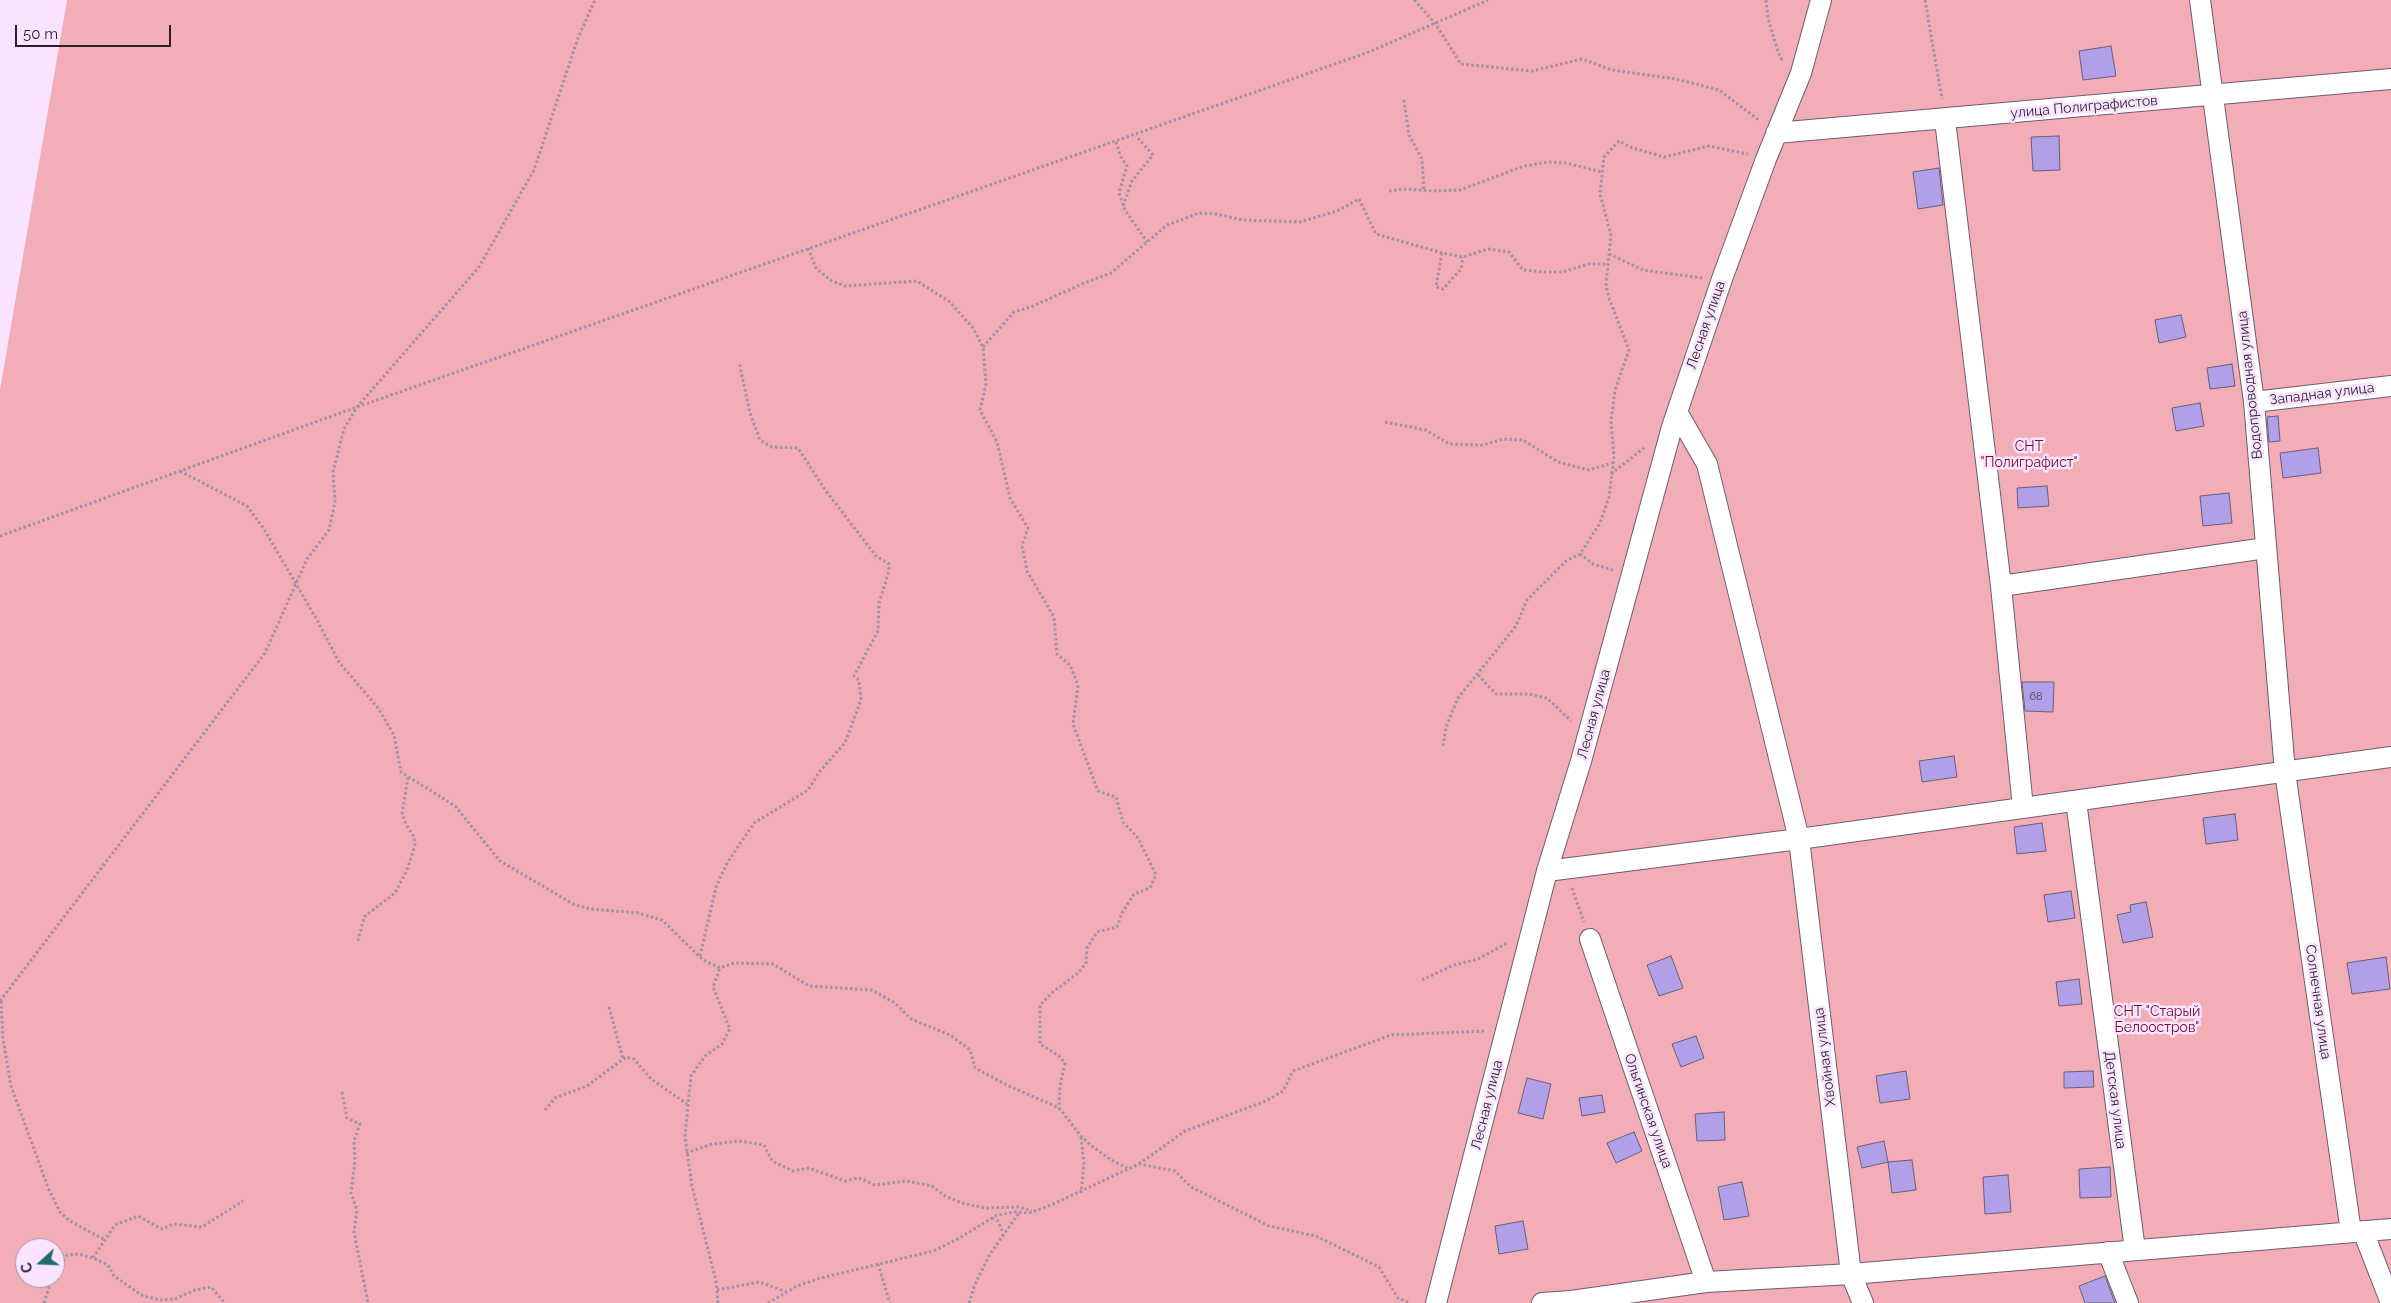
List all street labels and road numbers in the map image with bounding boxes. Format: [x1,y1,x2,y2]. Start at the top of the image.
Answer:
street label: улица Полиграфистов [2010,92,2158,122]
street label: Лесная улица [1683,279,1729,371]
street label: Водопроводная улица [2234,310,2266,460]
street label: Западная улица [2269,379,2375,409]
street label: Лесная улица [1574,667,1614,761]
street label: Солнечная улица [2302,944,2334,1060]
street label: Хвойная улица [1811,1007,1839,1107]
street label: Детская улица [2101,1050,2129,1150]
street label: Ольгинская улица [1620,1051,1676,1171]
street label: Лесная улица [1468,1058,1506,1152]

